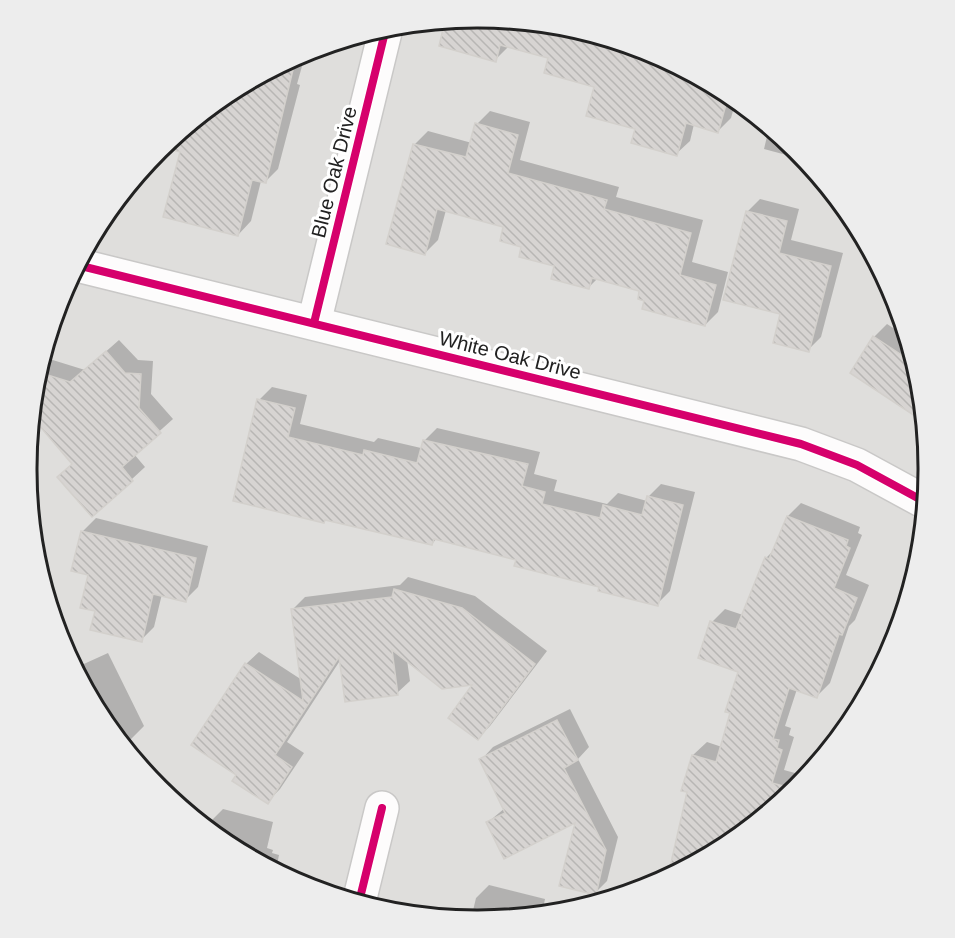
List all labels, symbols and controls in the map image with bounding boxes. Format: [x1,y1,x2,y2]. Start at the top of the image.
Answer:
street label: Blue Oak Drive [307,104,361,240]
street label: White Oak Drive [437,327,583,383]

